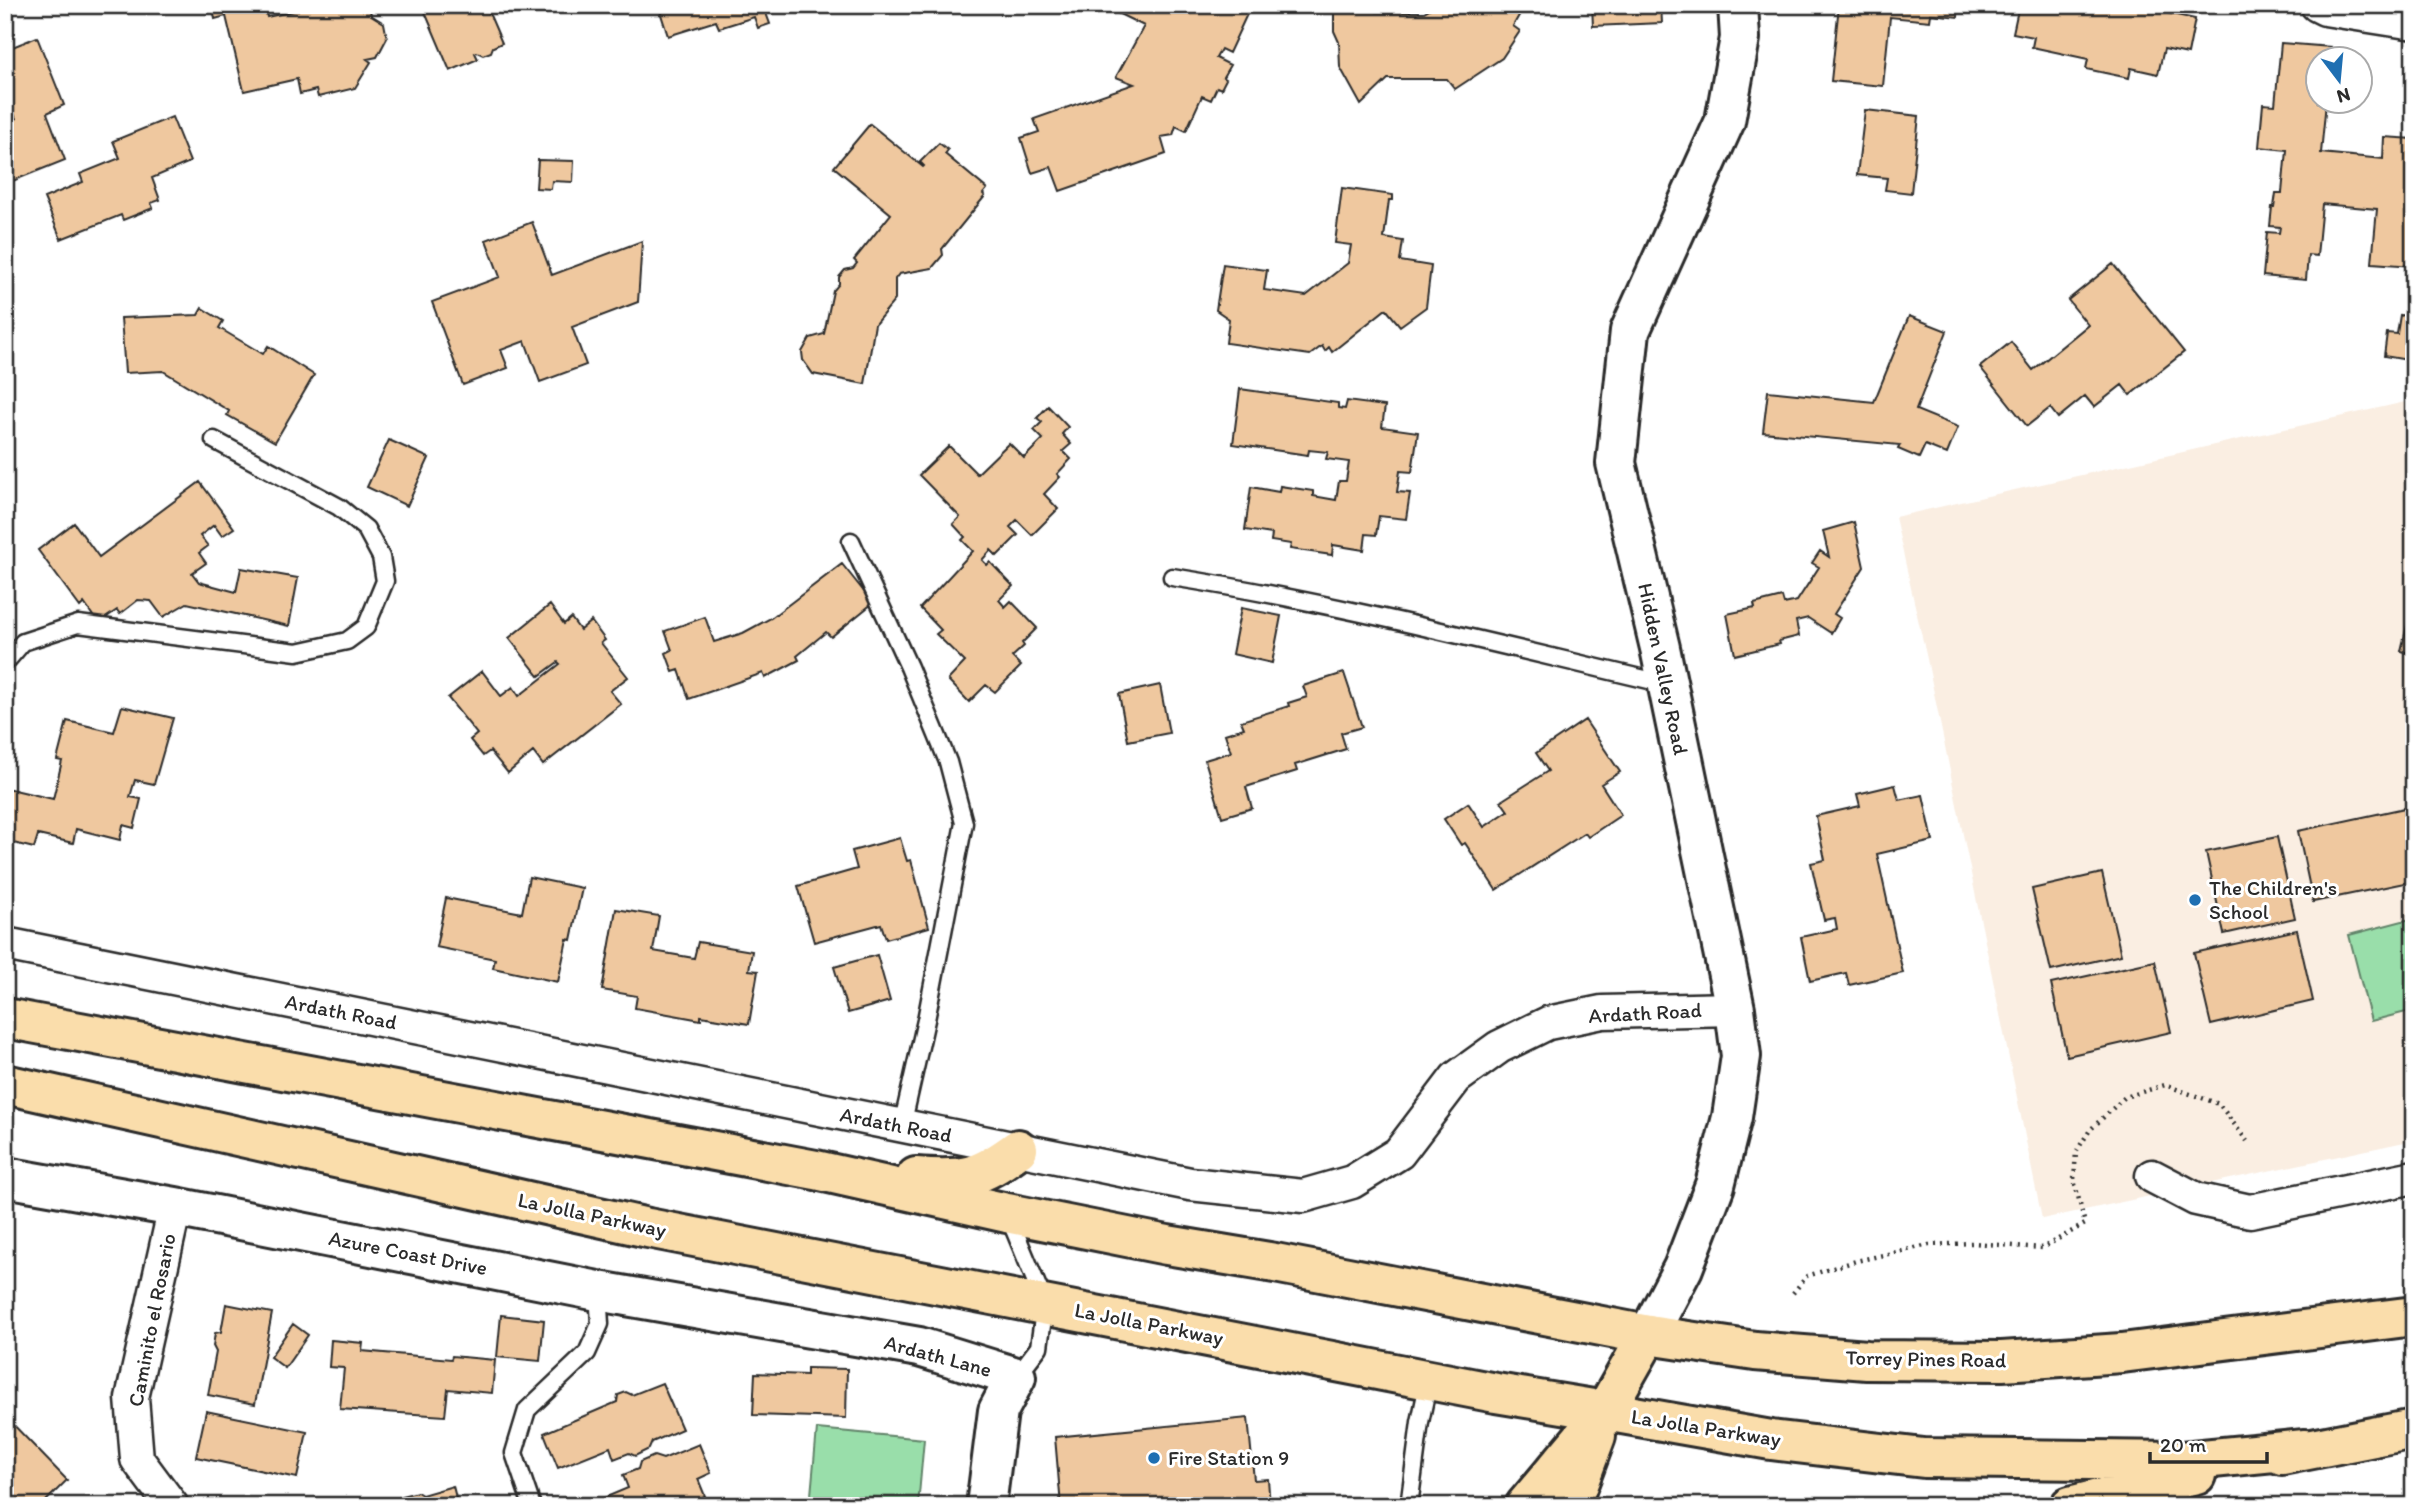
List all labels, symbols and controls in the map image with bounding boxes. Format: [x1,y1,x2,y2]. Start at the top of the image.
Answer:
north arrow [2304,46,2374,116]
text: N [2334,83,2353,109]
street label: Hidden Valley Road [1633,581,1694,757]
place label: The Children's School [2209,875,2337,924]
marker: The Children's School [2187,892,2203,908]
street label: Ardath Road [283,988,399,1035]
street label: Ardath Road [1588,997,1702,1028]
street label: Ardath Road [838,1101,954,1148]
street label: La Jolla Parkway [516,1187,669,1242]
street label: Azure Coast Drive [327,1225,490,1280]
street label: Caminito el Rosario [122,1231,181,1409]
street label: La Jolla Parkway [1073,1297,1226,1350]
street label: Ardath Lane [882,1329,995,1382]
street label: Torrey Pines Road [1845,1345,2007,1372]
street label: La Jolla Parkway [1629,1403,1783,1452]
scale bar [2150,1420,2267,1464]
text: 20 m [2160,1432,2207,1457]
place label: Fire Station 9 [1168,1445,1289,1470]
marker: Fire Station 9 [1146,1450,1162,1466]

